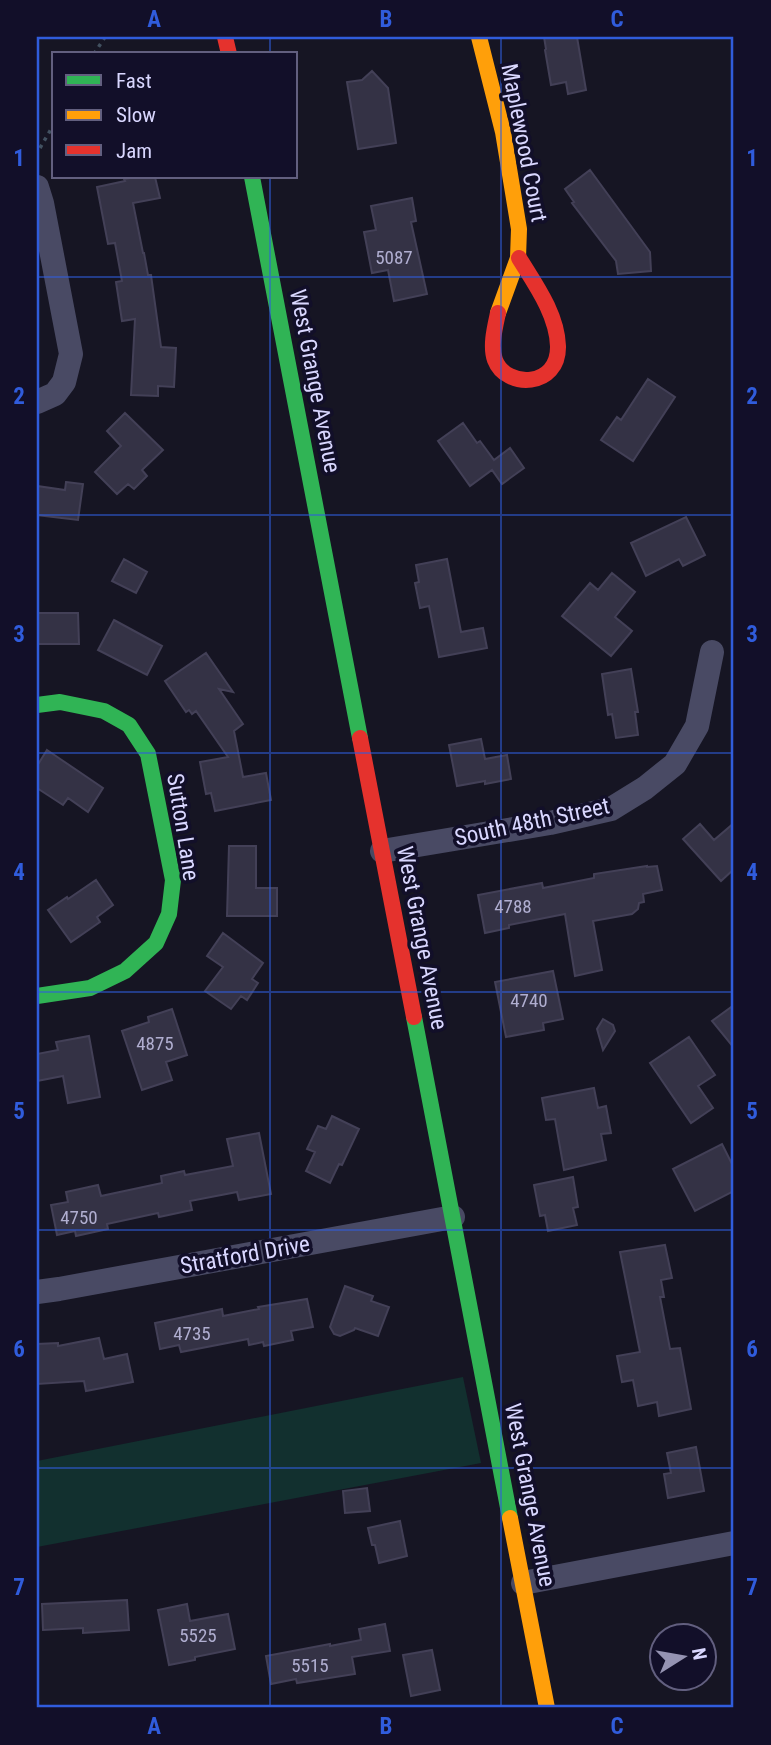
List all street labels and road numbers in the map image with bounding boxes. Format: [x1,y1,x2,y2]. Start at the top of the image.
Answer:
street label: Maplewood Court [495,62,553,224]
street label: West Grange Avenue [284,287,346,475]
street label: Sutton Lane [161,771,205,883]
street label: South 48th Street [452,792,612,852]
street label: West Grange Avenue [391,844,453,1032]
street label: Stratford Drive [178,1230,312,1280]
street label: West Grange Avenue [499,1401,561,1589]

